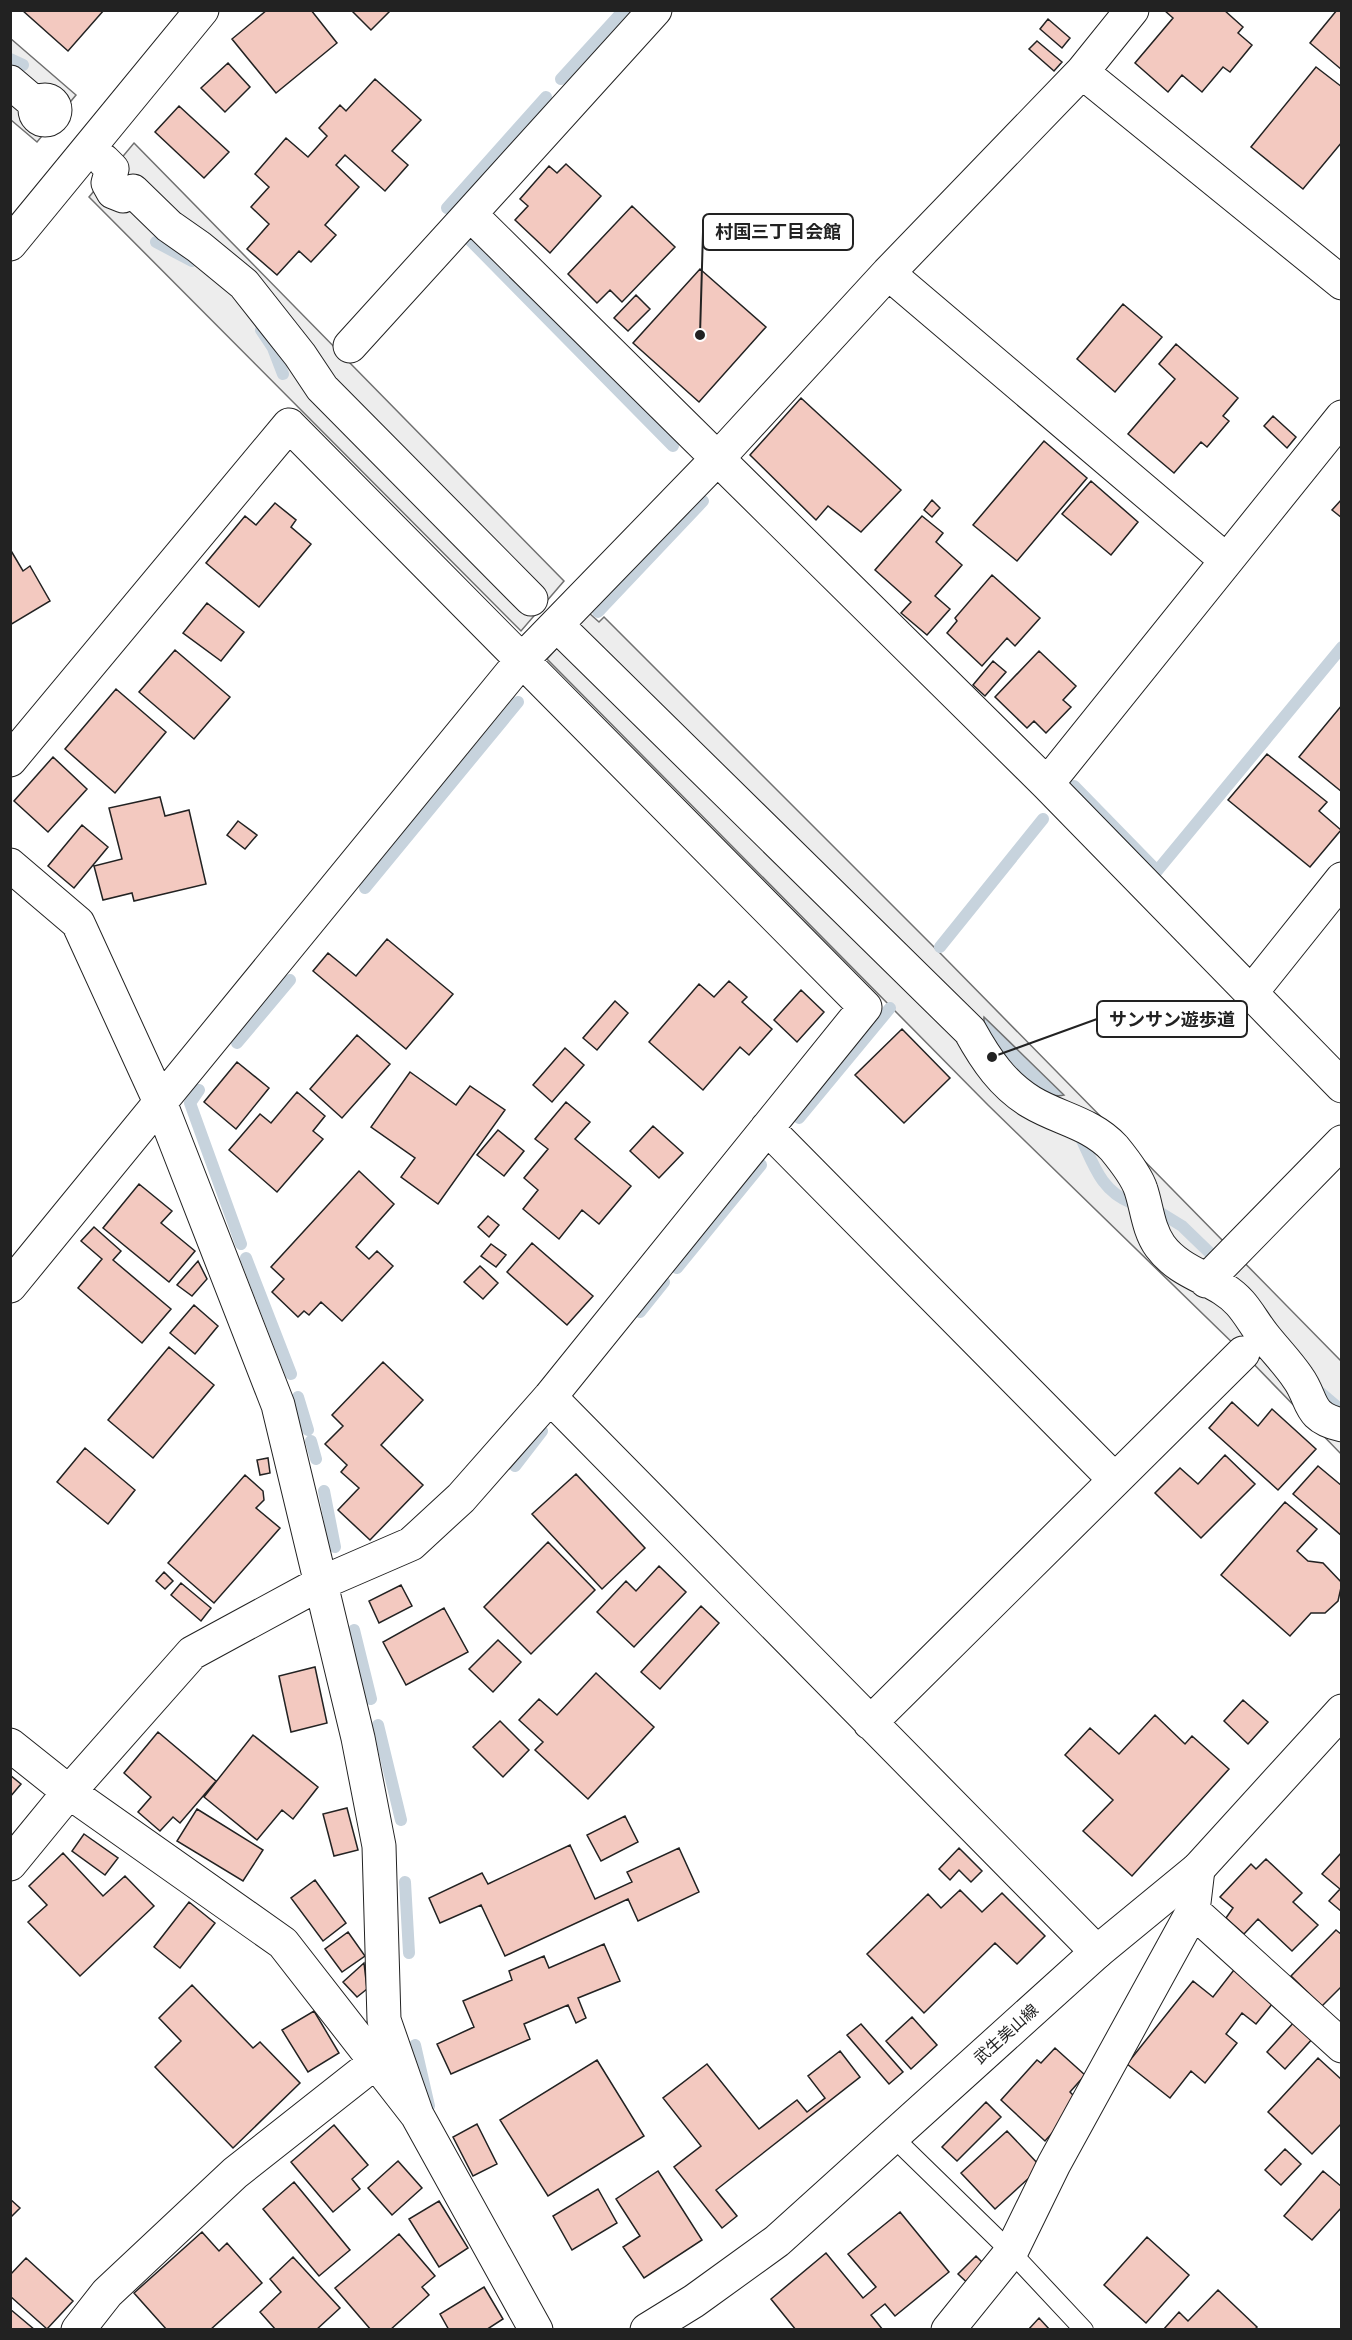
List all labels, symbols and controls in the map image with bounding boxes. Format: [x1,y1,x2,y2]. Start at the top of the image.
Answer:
callout: 村国三丁目会館 [703,214,853,250]
text: 村国三丁目会館 [715,221,841,243]
callout: サンサン遊歩道 [1097,1001,1247,1037]
text: サンサン遊歩道 [1109,1009,1235,1031]
street label: 武生美山線 [970,2000,1042,2068]

